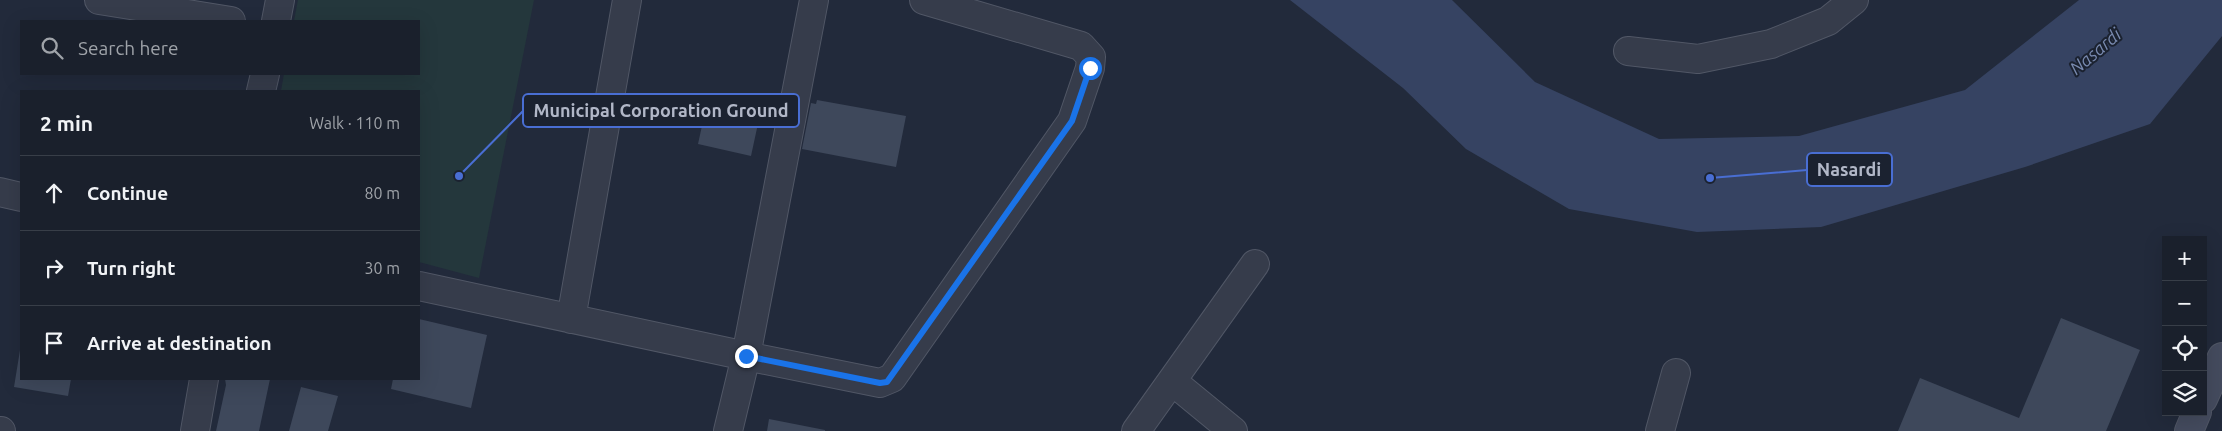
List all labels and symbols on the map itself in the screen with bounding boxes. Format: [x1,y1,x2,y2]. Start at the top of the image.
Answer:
water label: Nasardi [2065,24,2125,78]
route start [1079,57,1102,80]
callout: Municipal Corporation Ground [523,94,799,127]
text: Municipal Corporation Ground [533,100,789,120]
callout: Nasardi [1807,153,1892,186]
text: Nasardi [1817,159,1881,179]
route end [735,345,758,368]

